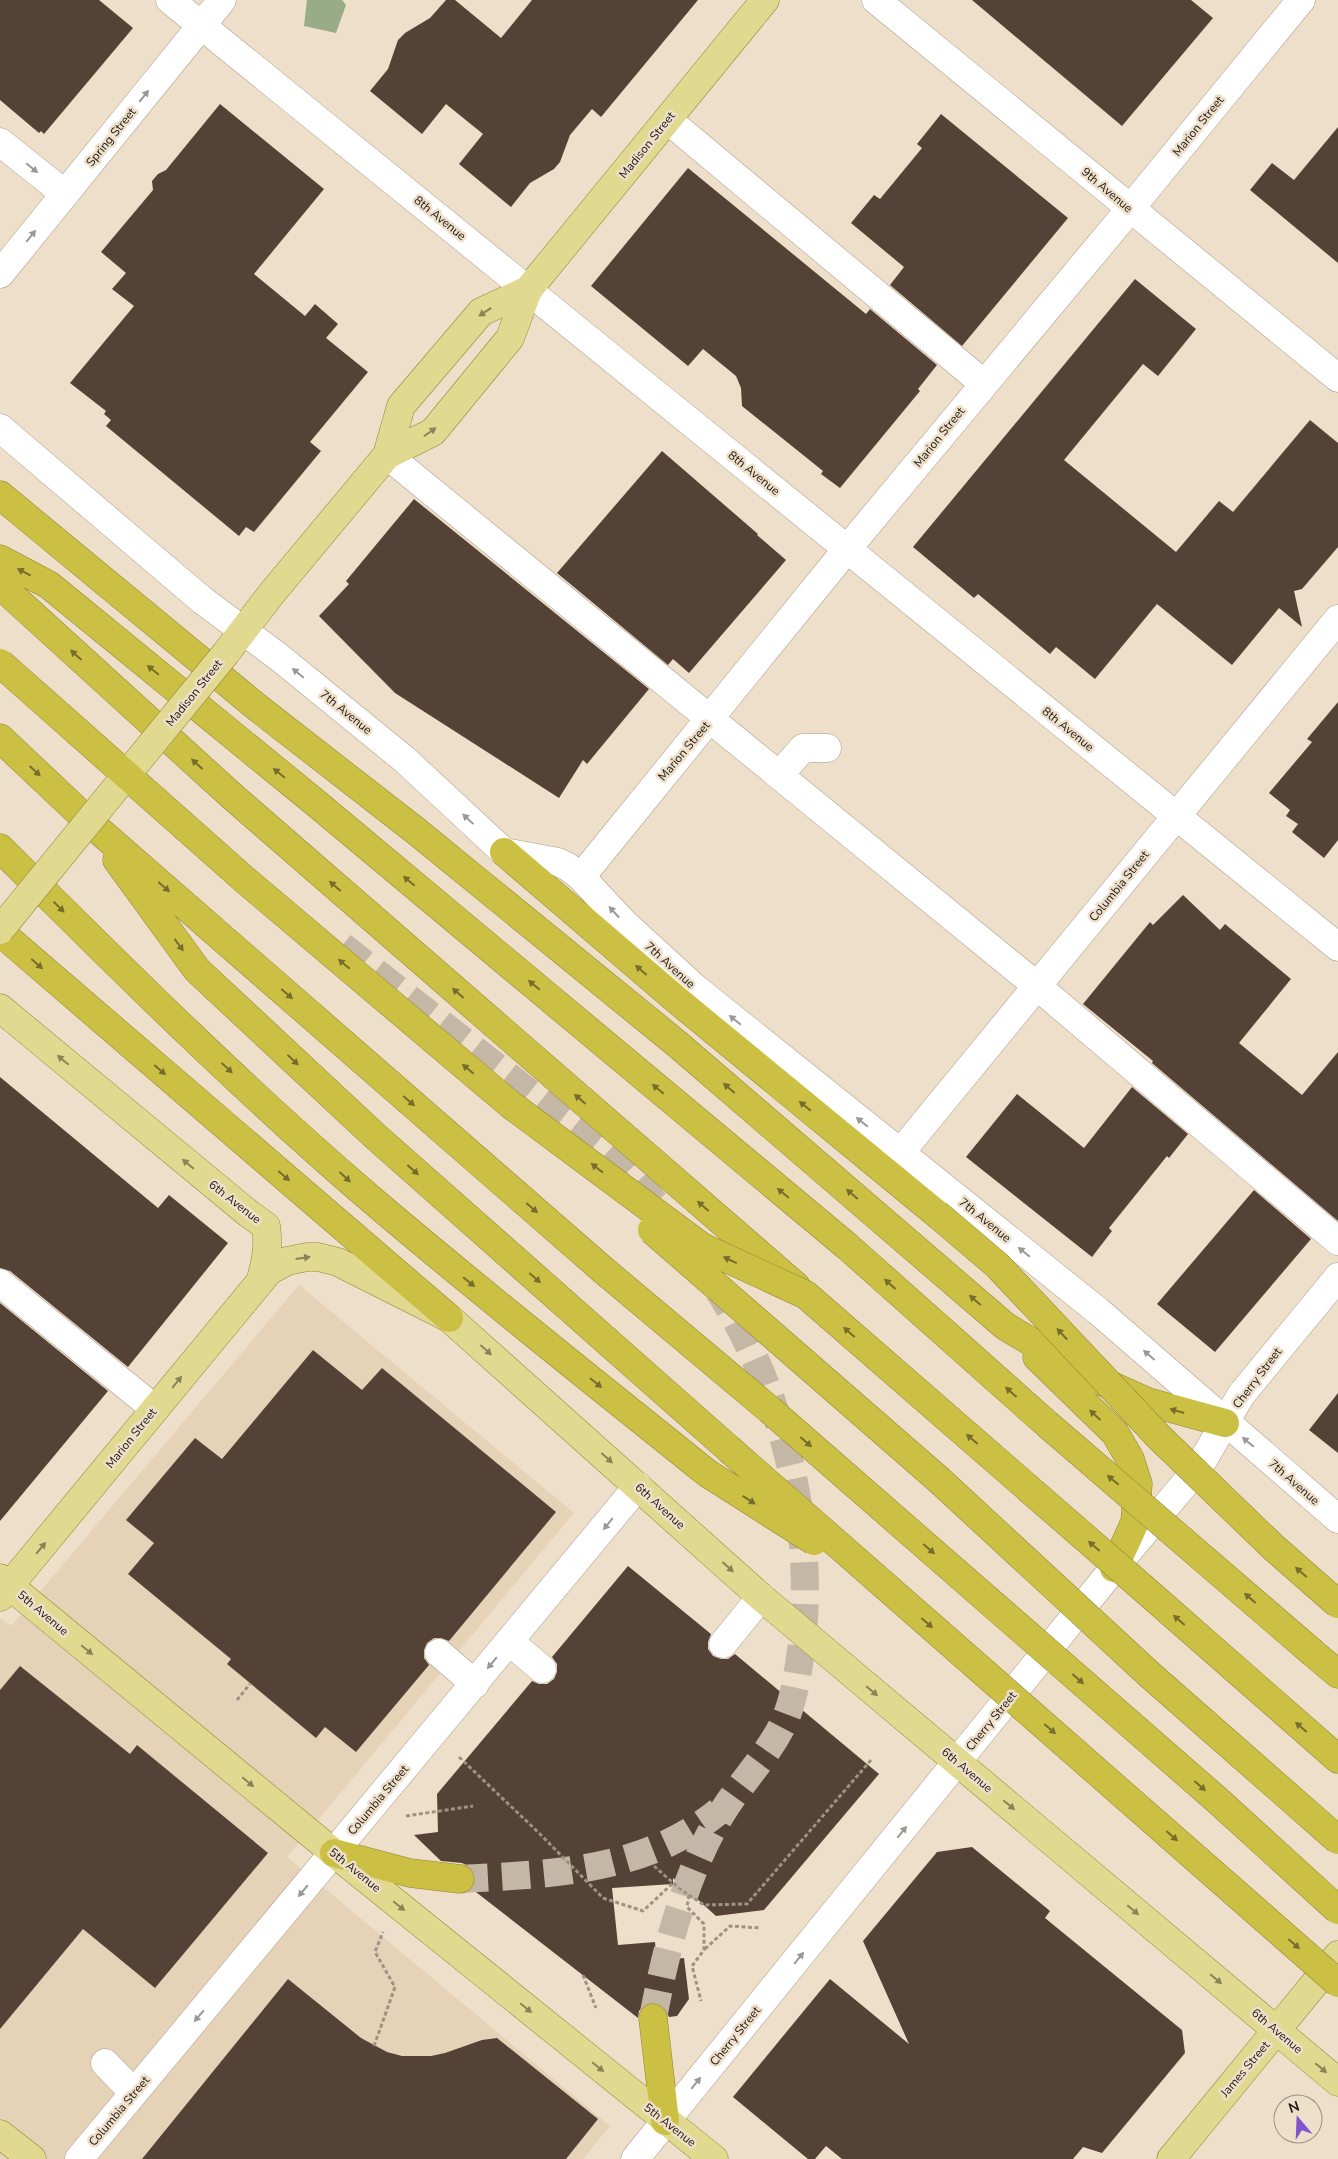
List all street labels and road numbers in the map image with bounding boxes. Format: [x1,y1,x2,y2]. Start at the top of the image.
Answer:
street label: Marion Street [1169,92,1228,159]
street label: Spring Street [82,104,140,170]
street label: Madison Street [615,108,679,182]
street label: 9th Avenue [1078,164,1136,216]
street label: 8th Avenue [411,192,469,244]
street label: Marion Street [910,403,969,470]
street label: 8th Avenue [725,447,783,499]
street label: Madison Street [162,656,226,730]
street label: 7th Avenue [317,686,375,738]
street label: 8th Avenue [1039,703,1097,755]
street label: Marion Street [654,717,714,784]
street label: Columbia Street [1085,847,1153,925]
street label: 7th Avenue [642,938,698,992]
street label: 6th Avenue [206,1177,264,1227]
street label: 7th Avenue [956,1194,1014,1246]
street label: Cherry Street [1229,1344,1286,1412]
street label: Marion Street [102,1404,161,1471]
street label: 7th Avenue [1265,1456,1323,1508]
street label: 6th Avenue [632,1479,688,1533]
street label: 5th Avenue [14,1587,72,1639]
street label: Cherry Street [962,1687,1020,1754]
street label: 6th Avenue [938,1744,996,1796]
street label: Columbia Street [344,1761,413,1838]
street label: 5th Avenue [326,1844,384,1896]
street label: Cherry Street [706,2002,764,2069]
street label: 6th Avenue [1248,2005,1306,2057]
street label: James Street [1216,2037,1274,2101]
street label: Columbia Street [85,2072,154,2149]
street label: 5th Avenue [641,2100,699,2150]

